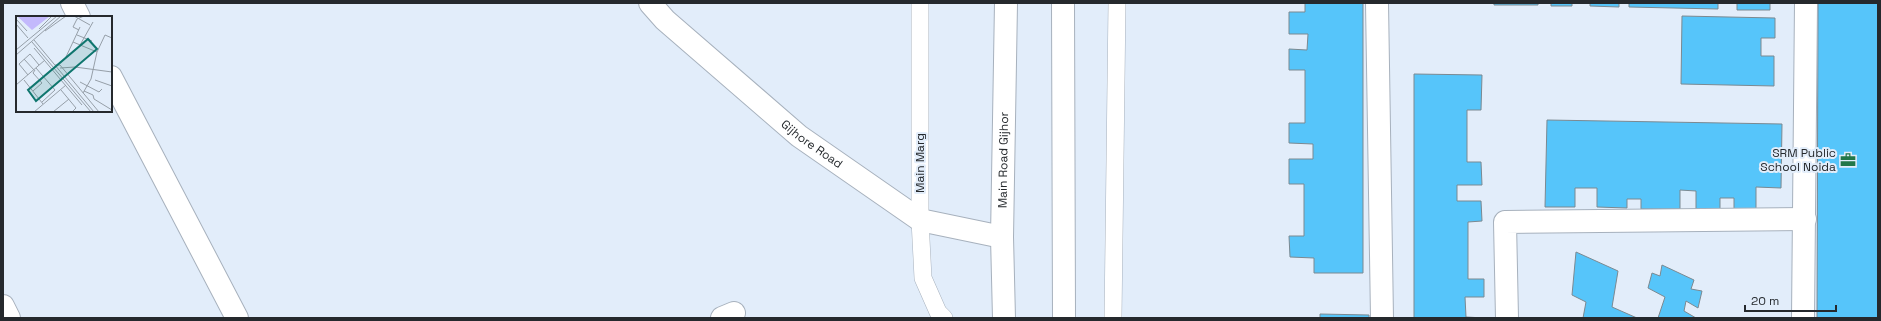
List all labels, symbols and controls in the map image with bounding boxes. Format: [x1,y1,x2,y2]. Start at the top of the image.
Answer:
inset map [16,16,112,112]
street label: Main Road Gijhor [994,111,1012,208]
street label: Gijhore Road [778,116,846,172]
street label: Main Marg [912,133,928,193]
place label: SRM Public School Noida [1760,145,1836,175]
office icon: SRM Public School Noida [1839,151,1857,169]
scale bar [1745,287,1836,313]
text: 20 m [1751,293,1779,309]

